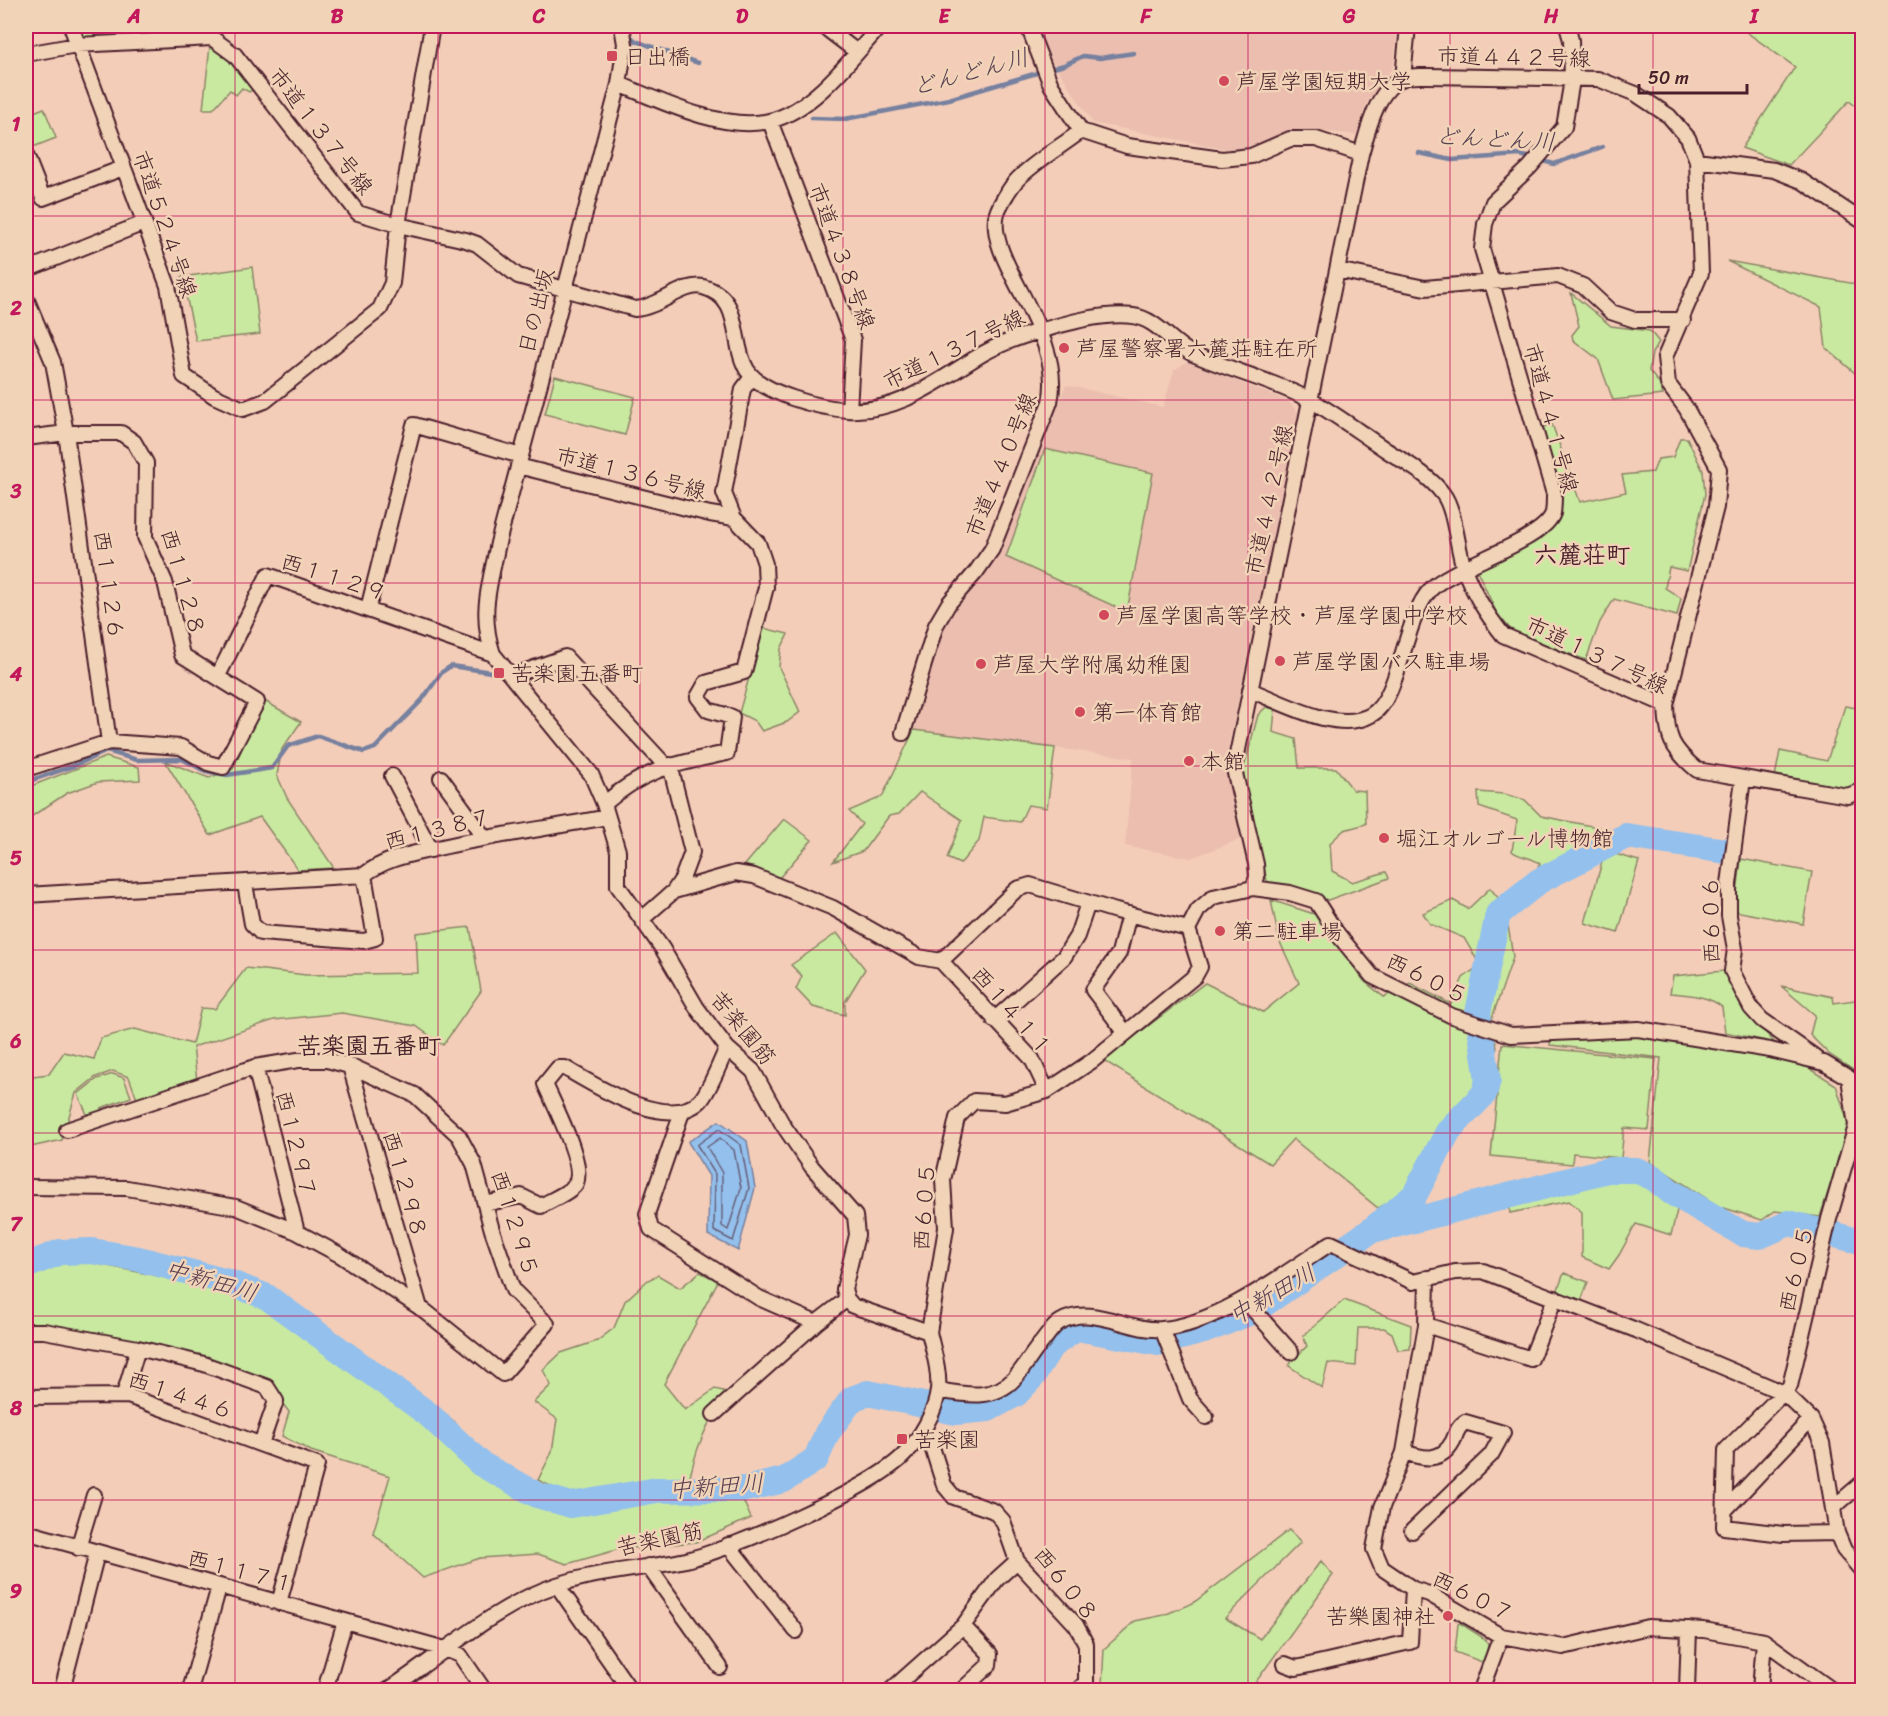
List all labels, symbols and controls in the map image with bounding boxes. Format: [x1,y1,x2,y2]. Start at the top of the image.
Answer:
text: A [126,0,141,34]
text: B [331,0,344,34]
text: C [532,0,546,34]
text: D [736,0,749,34]
text: E [938,0,951,34]
text: F [1140,0,1153,34]
text: G [1342,0,1356,34]
text: H [1543,0,1559,34]
text: I [1749,0,1760,34]
water label: どんどん川 [906,36,1034,108]
street label: 市道４４２号線 [1437,36,1591,78]
place label: 日出橋 [624,37,690,76]
marker: 日出橋 [605,49,619,63]
scale bar [1639,57,1747,95]
street label: 市道１３７号線 [258,58,384,204]
place label: 芦屋学園短期大学 [1236,62,1412,101]
text: 50 m [1648,62,1689,94]
marker: 芦屋学園短期大学 [1217,74,1231,88]
text: 1 [12,107,21,142]
water label: どんどん川 [1433,115,1557,163]
street label: 市道５２４号線 [121,145,209,303]
street label: 市道４３８号線 [797,177,887,335]
street label: 日の出坂 [506,264,566,358]
text: 2 [9,291,22,326]
street label: 市道１３７号線 [876,298,1032,400]
place label: 芦屋警察署六麓荘駐在所 [1076,329,1318,368]
street label: 市道４４１号線 [1512,339,1590,497]
marker: 芦屋警察署六麓荘駐在所 [1057,341,1071,355]
street label: 市道４４０号線 [954,386,1048,544]
street label: 市道４４２号線 [1234,421,1304,579]
street label: 市道１３６号線 [552,435,710,511]
text: 3 [10,474,22,509]
street label: 西１１２８ [149,524,217,640]
street label: 西１１２６ [82,528,136,642]
district label: 六麓荘町 [1534,534,1630,576]
street label: 西１１２９ [276,541,392,613]
place label: 芦屋学園高等学校・芦屋学園中学校 [1116,596,1468,635]
street label: 市道１３７号線 [1519,605,1675,705]
marker: 芦屋学園高等学校・芦屋学園中学校 [1097,608,1111,622]
place label: 芦屋学園バス駐車場 [1292,642,1490,681]
place label: 芦屋大学附属幼稚園 [993,645,1191,684]
place label: 苦楽園五番町 [511,654,643,693]
marker: 芦屋学園バス駐車場 [1273,654,1287,668]
text: 4 [9,657,23,692]
marker: 芦屋大学附属幼稚園 [974,657,988,671]
marker: 苦楽園五番町 [492,666,506,680]
place label: 第一体育館 [1092,693,1202,732]
marker: 第一体育館 [1073,705,1087,719]
place label: 本館 [1201,742,1245,781]
marker: 本館 [1182,754,1196,768]
street label: 西１３８７ [380,797,496,861]
place label: 堀江オルゴール博物館 [1396,819,1613,858]
marker: 堀江オルゴール博物館 [1377,831,1391,845]
text: 5 [10,841,22,876]
street label: 西６０６ [1691,876,1731,964]
place label: 第二駐車場 [1232,912,1342,951]
marker: 第二駐車場 [1213,924,1227,938]
street label: 西６０５ [1379,941,1475,1015]
street label: 西１４１１ [961,957,1063,1065]
street label: 苦楽園筋 [700,982,786,1074]
text: 6 [9,1024,22,1059]
district label: 苦楽園五番町 [297,1025,441,1067]
street label: 西１２９７ [264,1086,328,1202]
street label: 西１２９８ [371,1126,439,1242]
street label: 西６０５ [901,1162,947,1252]
street label: 西１２９５ [479,1165,551,1281]
text: 7 [10,1207,23,1242]
street label: 西６０５ [1767,1222,1825,1316]
water label: 中新田川 [159,1248,263,1314]
water label: 中新田川 [1220,1252,1324,1336]
street label: 西１４４６ [123,1359,239,1431]
text: 8 [9,1391,23,1426]
place label: 苦楽園 [914,1420,980,1459]
marker: 苦楽園 [895,1432,909,1446]
water label: 中新田川 [667,1462,765,1510]
street label: 苦楽園筋 [613,1511,707,1567]
street label: 西１１７１ [183,1538,299,1604]
street label: 西６０８ [1023,1538,1109,1630]
street label: 西６０７ [1425,1559,1521,1633]
text: 9 [10,1574,22,1609]
place label: 苦樂園神社 [1326,1597,1436,1636]
marker: 苦樂園神社 [1441,1609,1455,1623]

